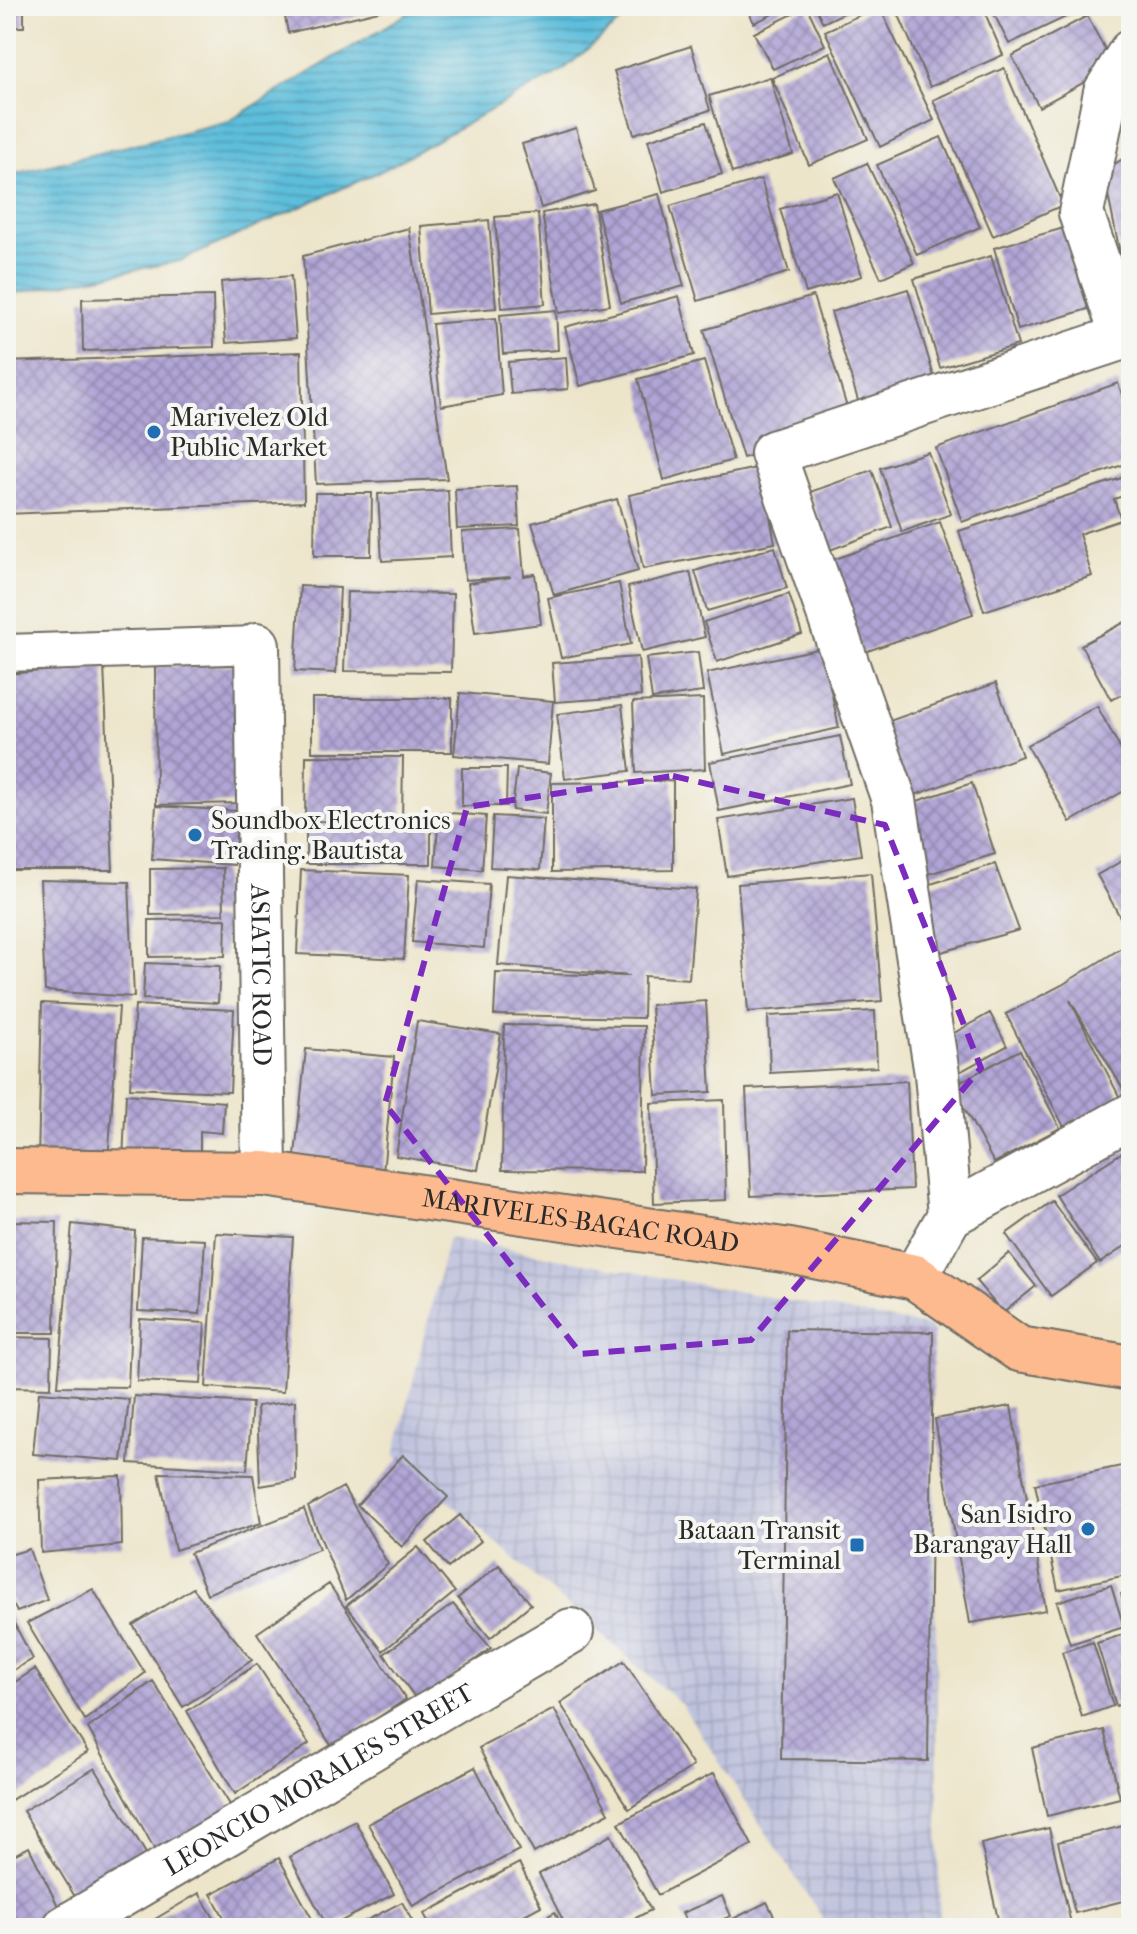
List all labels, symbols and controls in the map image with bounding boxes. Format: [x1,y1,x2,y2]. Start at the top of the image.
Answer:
place label: Marivelez Old Public Market [170,402,329,463]
marker: Marivelez Old Public Market [145,423,163,441]
place label: Soundbox Electronics Trading. Bautista [211,805,451,866]
marker: Soundbox Electronics Trading. Bautista [186,826,204,844]
street label: ASIATIC ROAD [244,883,278,1066]
street label: MARIVELES-BAGAC ROAD [420,1182,741,1259]
place label: San Isidro Barangay Hall [913,1499,1072,1560]
place label: Bataan Transit Terminal [678,1515,842,1576]
marker: San Isidro Barangay Hall [1079,1520,1097,1538]
marker: Bataan Transit Terminal [848,1536,866,1554]
street label: LEONCIO MORALES STREET [158,1676,480,1883]

